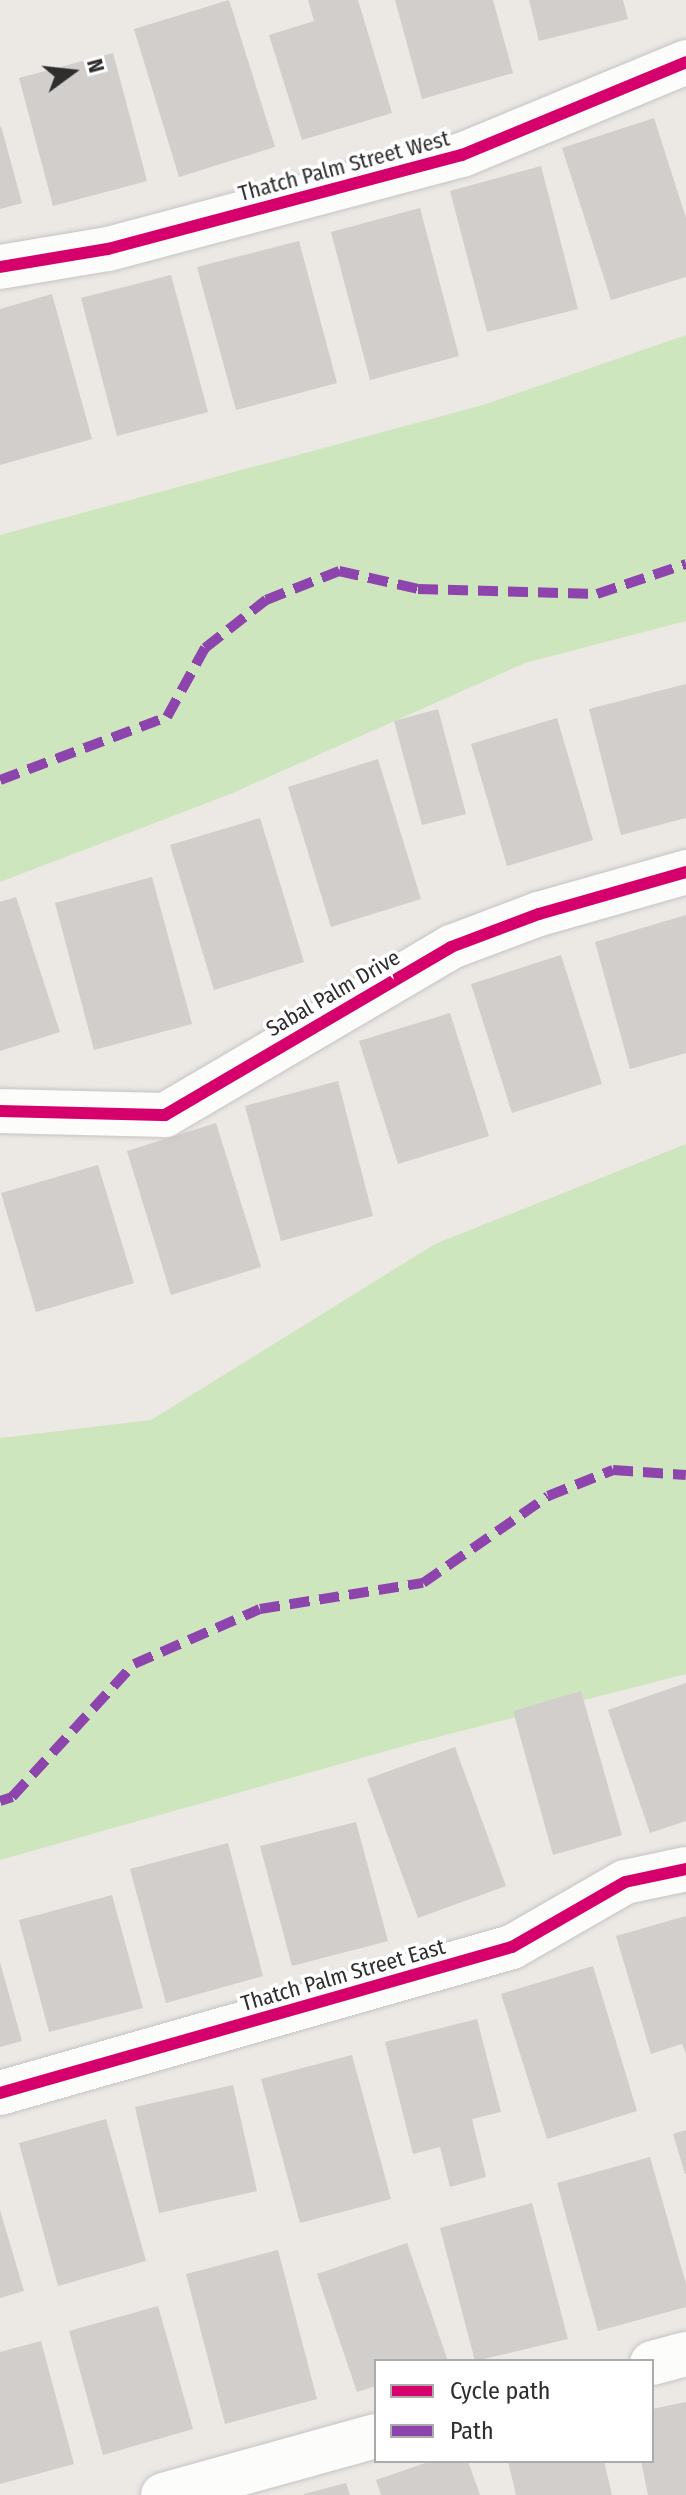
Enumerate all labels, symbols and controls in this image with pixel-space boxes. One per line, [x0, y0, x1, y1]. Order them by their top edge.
north arrow [32, 32, 112, 112]
text: N [81, 56, 110, 76]
street label: Thatch Palm Street West [236, 125, 452, 207]
street label: Sabal Palm Drive [261, 944, 405, 1042]
street label: Thatch Palm Street East [238, 1933, 448, 2017]
legend [374, 2359, 654, 2463]
text: Cycle path [450, 2377, 550, 2405]
text: Path [450, 2417, 494, 2445]

